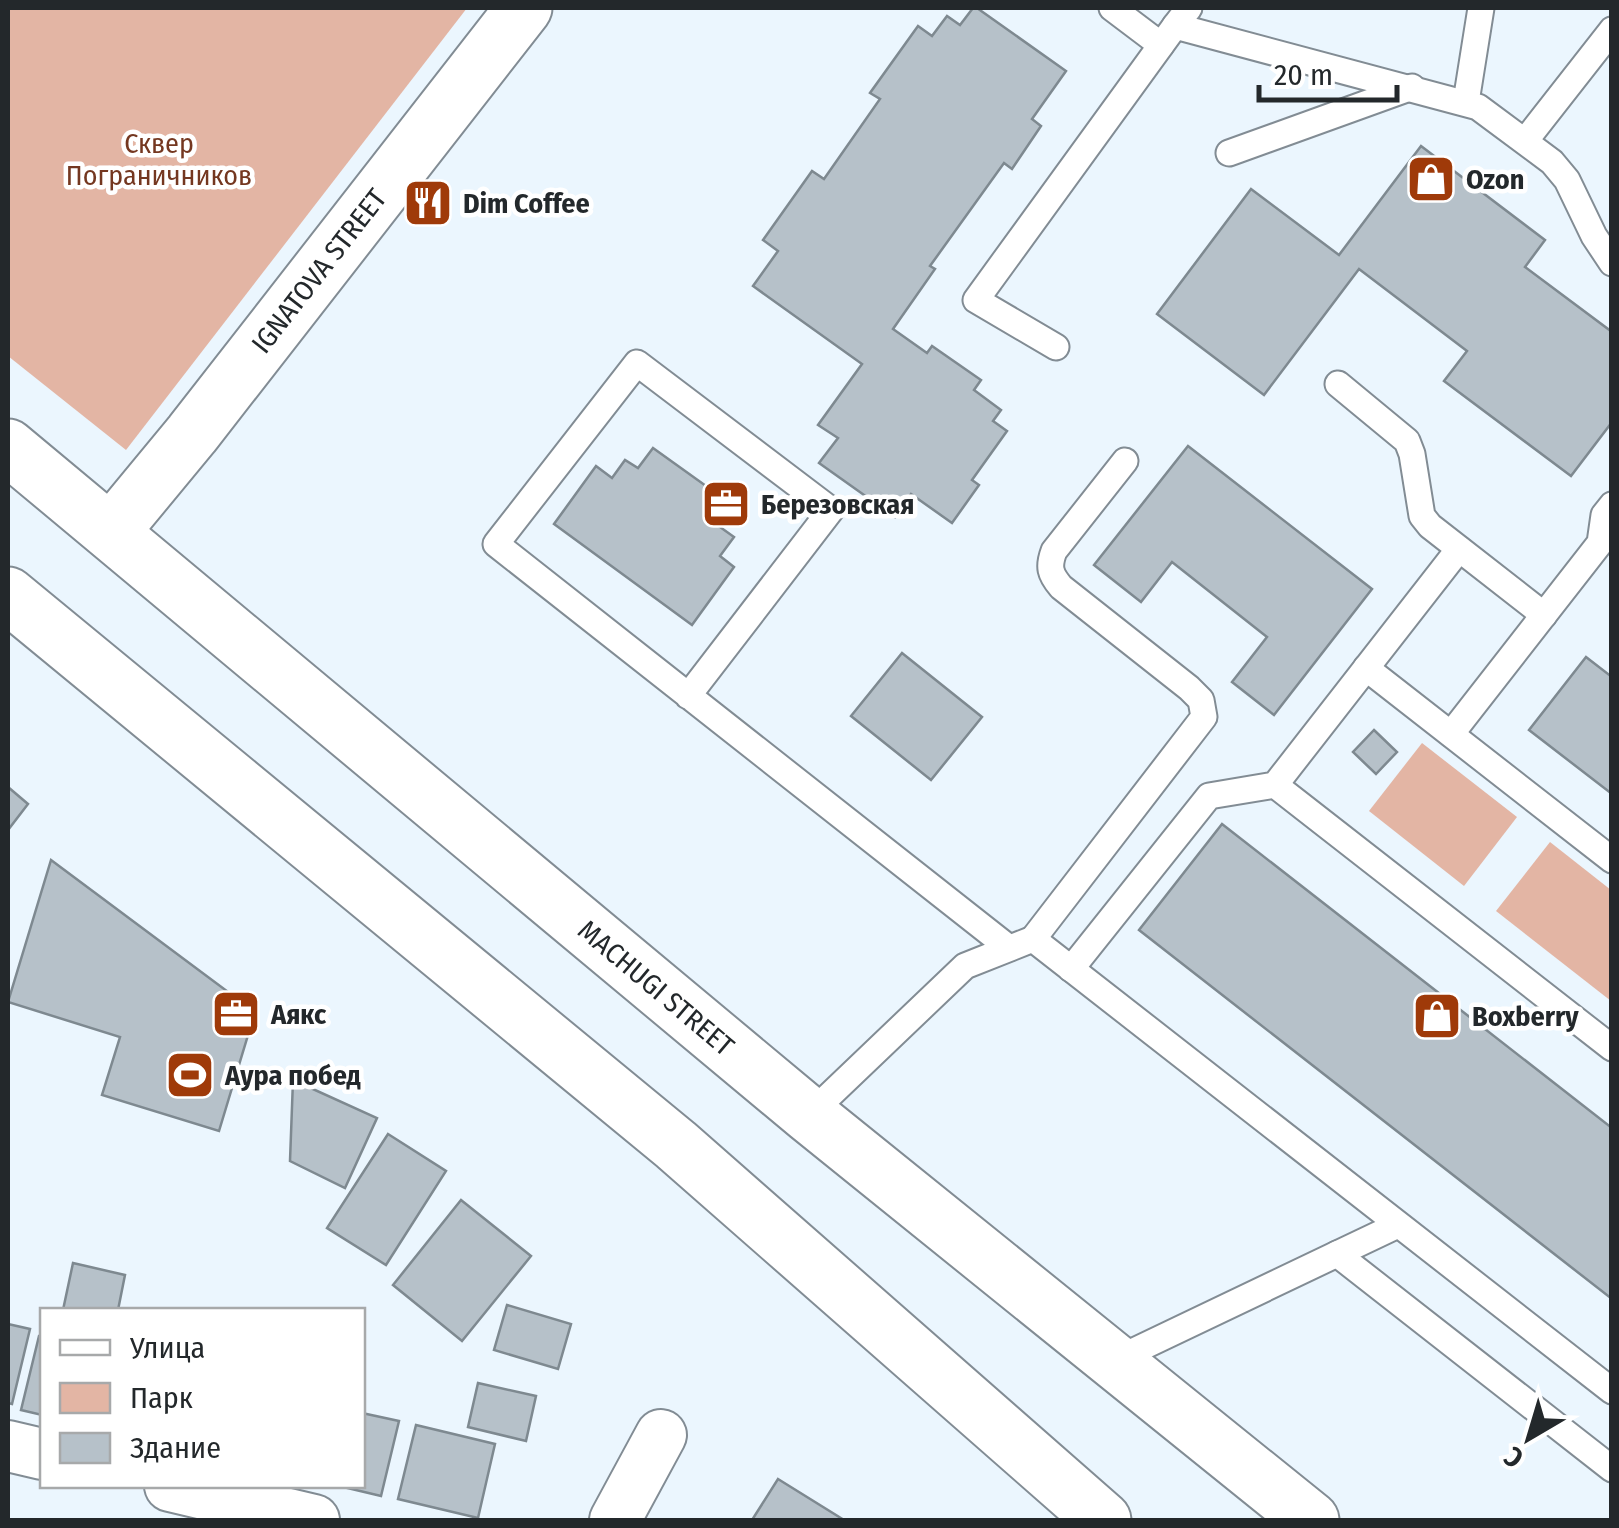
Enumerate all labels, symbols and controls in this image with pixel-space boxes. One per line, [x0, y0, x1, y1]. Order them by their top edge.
scale bar [1259, 40, 1396, 102]
text: 20 m [1274, 57, 1333, 93]
park label: Сквер Пограничников [66, 127, 252, 192]
shop icon: Ozon [1405, 153, 1457, 205]
place label: Ozon [1466, 163, 1524, 196]
restaurant icon: Dim Coffee [402, 177, 454, 229]
street label: IGNATOVA STREET [245, 182, 393, 360]
place label: Dim Coffee [463, 187, 590, 220]
office icon: Березовская [700, 478, 752, 530]
place label: Березовская [761, 488, 914, 521]
street label: MACHUGI STREET [572, 913, 740, 1063]
office icon: Аякс [210, 988, 262, 1040]
shop icon: Boxberry [1411, 990, 1463, 1042]
place label: Аякс [270, 998, 327, 1031]
place label: Boxberry [1472, 1000, 1579, 1033]
sports icon: Аура побед [164, 1049, 216, 1101]
place label: Аура побед [224, 1059, 361, 1092]
legend [40, 1308, 365, 1488]
text: Улица [129, 1330, 205, 1366]
text: Парк [130, 1380, 193, 1416]
north arrow [1479, 1388, 1579, 1488]
text: Здание [130, 1430, 221, 1466]
text: С [1498, 1440, 1530, 1475]

